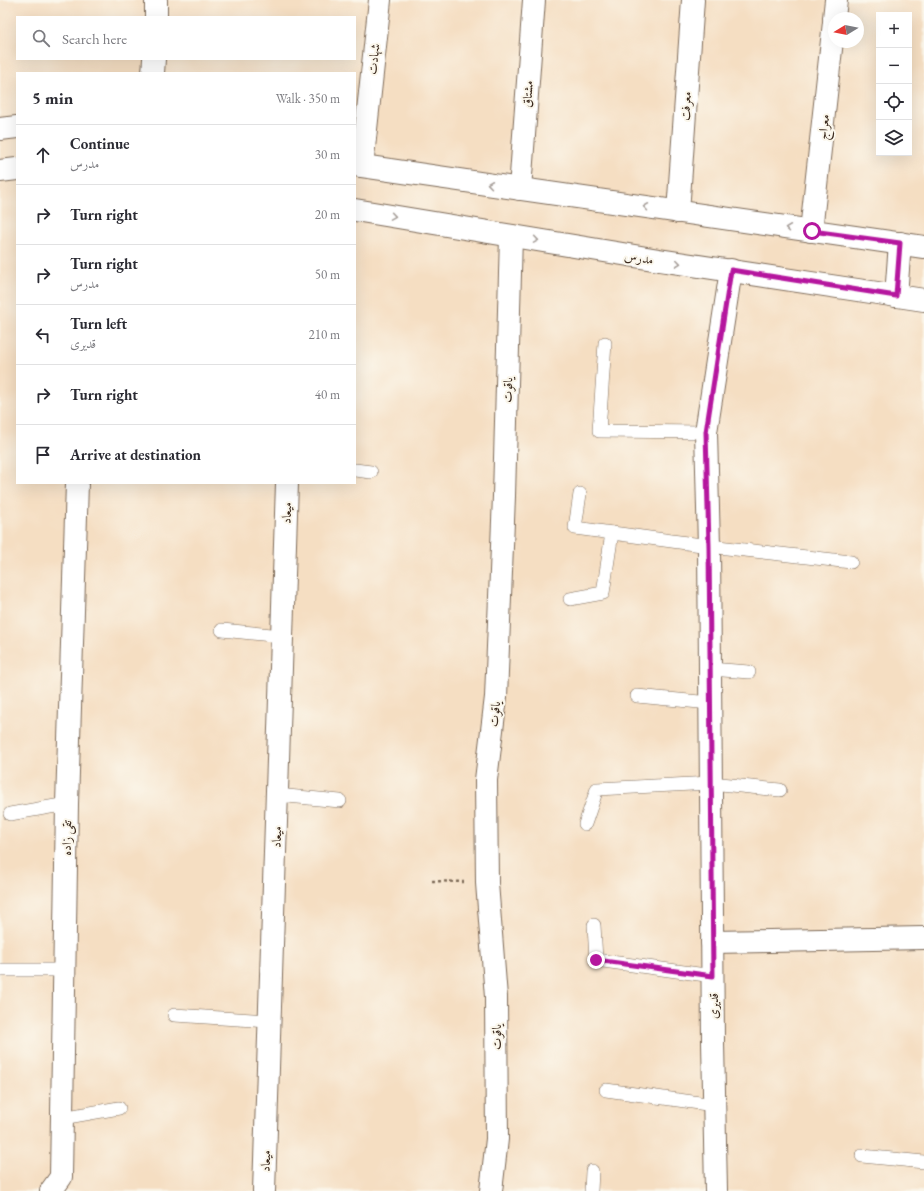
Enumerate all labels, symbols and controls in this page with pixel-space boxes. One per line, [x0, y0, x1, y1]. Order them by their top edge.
north arrow [828, 12, 864, 48]
map controls [876, 12, 912, 156]
button: + [876, 12, 912, 48]
search box [16, 16, 356, 60]
icon: search [30, 27, 52, 49]
text: Search here [62, 29, 127, 48]
street label: شهادت [363, 43, 384, 76]
button: − [876, 48, 912, 84]
street label: مشتاق [518, 80, 537, 108]
button: locate [876, 84, 912, 120]
text: 5 min [32, 87, 73, 109]
text: Walk · 350 m [276, 90, 340, 107]
street label: معرفت [676, 91, 695, 121]
street label: معراج [814, 113, 836, 141]
button: layers [876, 120, 912, 156]
text: Continue [70, 134, 130, 153]
icon: ahead [32, 144, 54, 166]
text: 30 m [315, 146, 340, 163]
text: مدرس [70, 155, 99, 172]
one-way arrow [486, 180, 493, 189]
one-way arrow [643, 203, 649, 212]
icon: right [32, 204, 54, 226]
text: Turn right [70, 205, 138, 224]
text: 20 m [315, 206, 340, 223]
one-way arrow [390, 212, 397, 220]
route start [803, 222, 821, 240]
one-way arrow [785, 224, 791, 233]
one-way arrow [533, 235, 539, 244]
street label: مدرس [623, 247, 655, 268]
text: Turn right [70, 254, 138, 273]
one-way arrow [675, 258, 681, 267]
icon: right [32, 264, 54, 286]
text: 50 m [315, 266, 340, 283]
text: مدرس [70, 275, 99, 292]
text: Turn left [70, 314, 127, 333]
icon: left [32, 324, 54, 346]
text: 210 m [309, 326, 340, 343]
text: قدیری [70, 335, 96, 352]
street label: یاقوت [499, 375, 516, 403]
icon: right [32, 384, 54, 406]
text: Turn right [70, 385, 138, 404]
text: 40 m [315, 386, 340, 403]
icon: arrive [32, 444, 54, 466]
text: Arrive at destination [70, 445, 201, 464]
street label: میعاد [278, 502, 295, 524]
street label: یاقوت [485, 699, 504, 728]
street label: تقی زاده [58, 820, 77, 856]
street label: میعاد [268, 826, 285, 848]
route end [587, 951, 605, 969]
street label: قدیری [705, 993, 722, 1019]
street label: یاقوت [488, 1023, 505, 1050]
street label: میعاد [257, 1150, 274, 1172]

